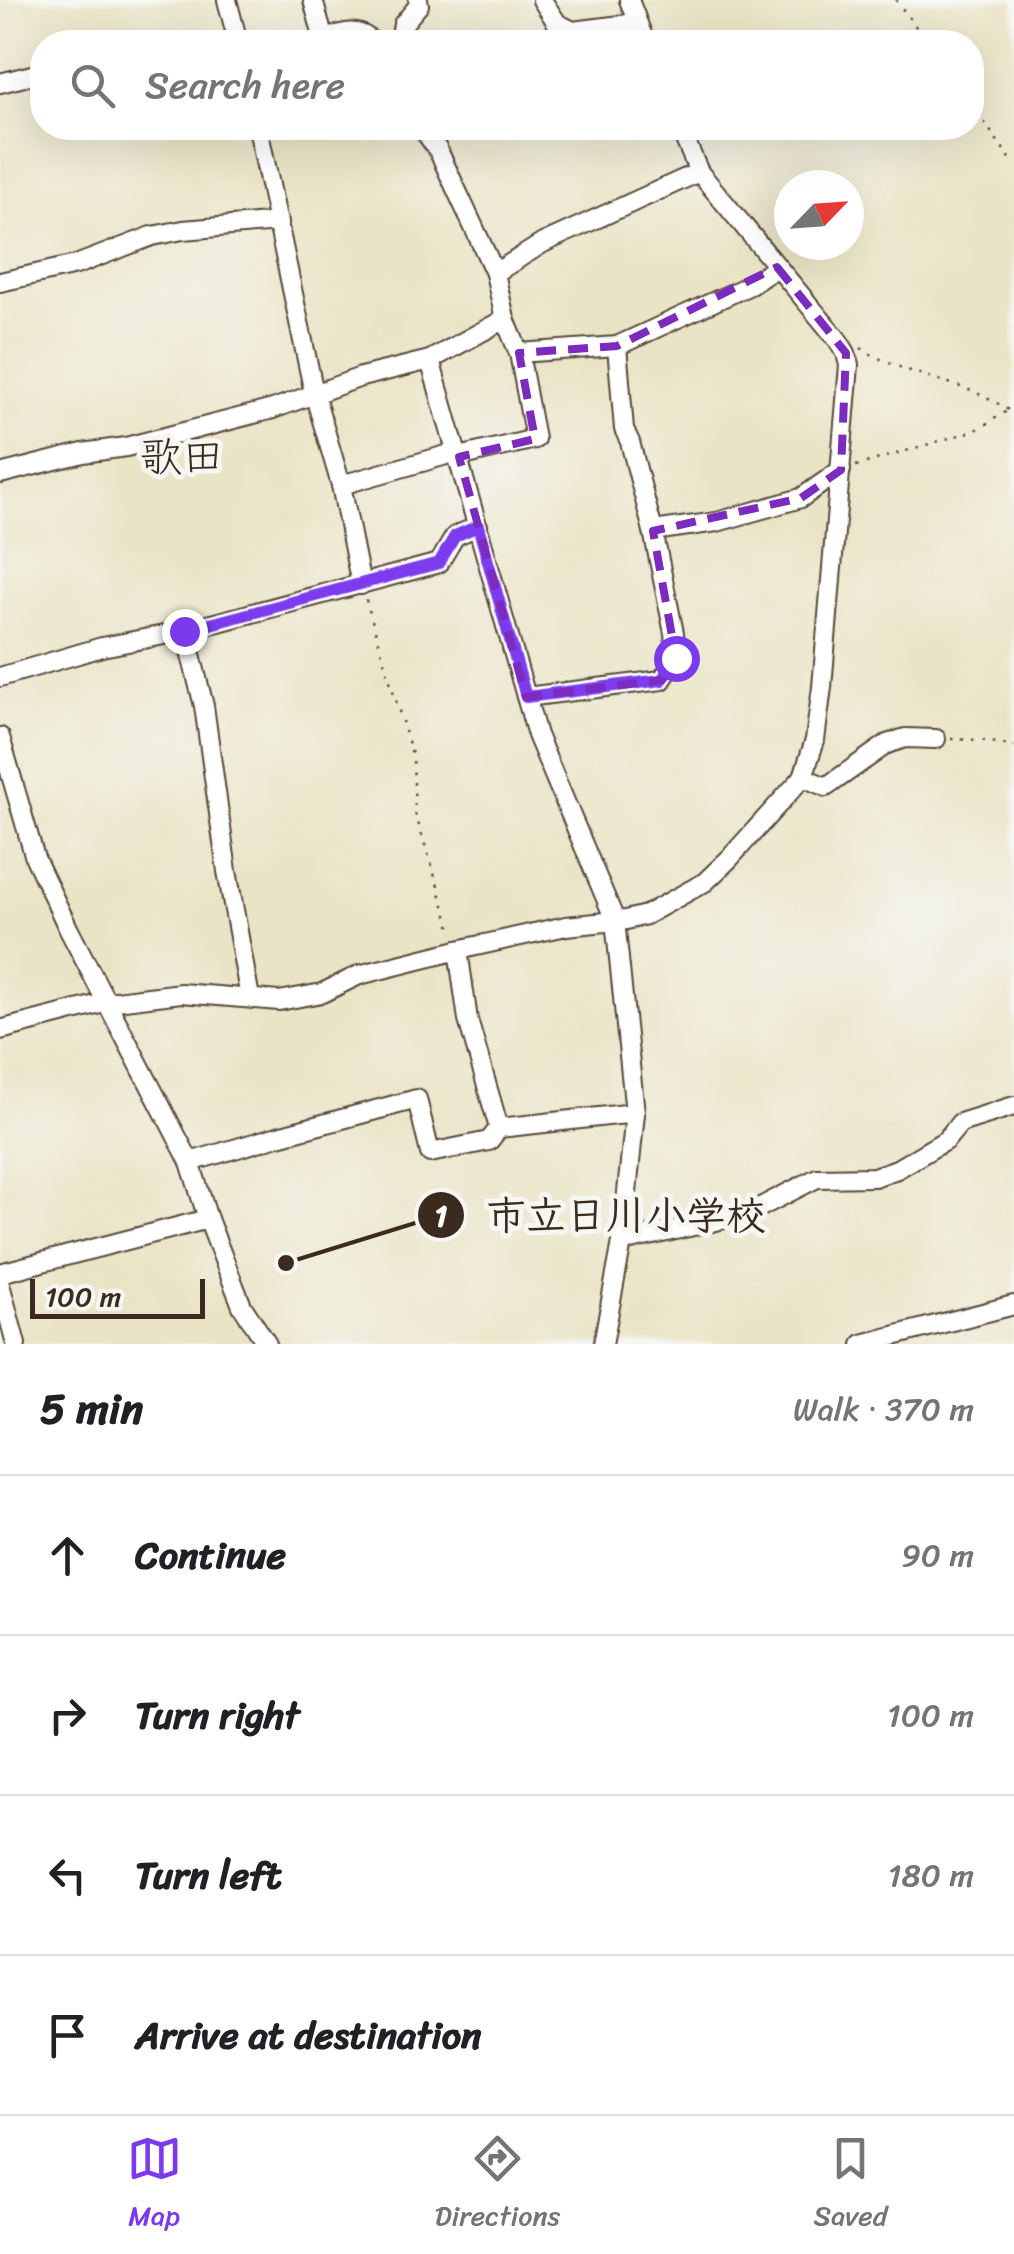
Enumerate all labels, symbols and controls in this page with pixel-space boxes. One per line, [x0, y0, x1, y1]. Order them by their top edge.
search box [30, 30, 984, 140]
text: Search here [145, 52, 345, 119]
icon: search [65, 58, 120, 113]
north arrow [774, 170, 864, 260]
district label: 歌田 [140, 420, 224, 494]
route end [162, 609, 208, 655]
route start [654, 636, 700, 682]
callout: 市立日川小学校 [416, 1180, 786, 1250]
text: 市立日川小学校 [486, 1180, 766, 1251]
text: 1 [435, 1189, 448, 1243]
text: 100 m [45, 1272, 121, 1321]
scale bar [30, 1274, 205, 1318]
text: 5 min [40, 1372, 143, 1446]
text: Walk · 370 m [793, 1381, 974, 1438]
text: Continue [135, 1522, 286, 1589]
text: 90 m [901, 1527, 974, 1584]
icon: ahead [40, 1528, 95, 1583]
text: Turn right [135, 1682, 300, 1749]
text: 100 m [887, 1687, 974, 1744]
icon: right [40, 1688, 95, 1743]
text: Turn left [135, 1842, 281, 1909]
text: 180 m [888, 1847, 974, 1904]
icon: left [40, 1848, 95, 1903]
text: Arrive at destination [135, 2002, 482, 2069]
icon: arrive [40, 2008, 95, 2063]
tab: Map [127, 2131, 182, 2240]
tab: Directions [435, 2131, 560, 2240]
tab: Saved [814, 2131, 887, 2240]

